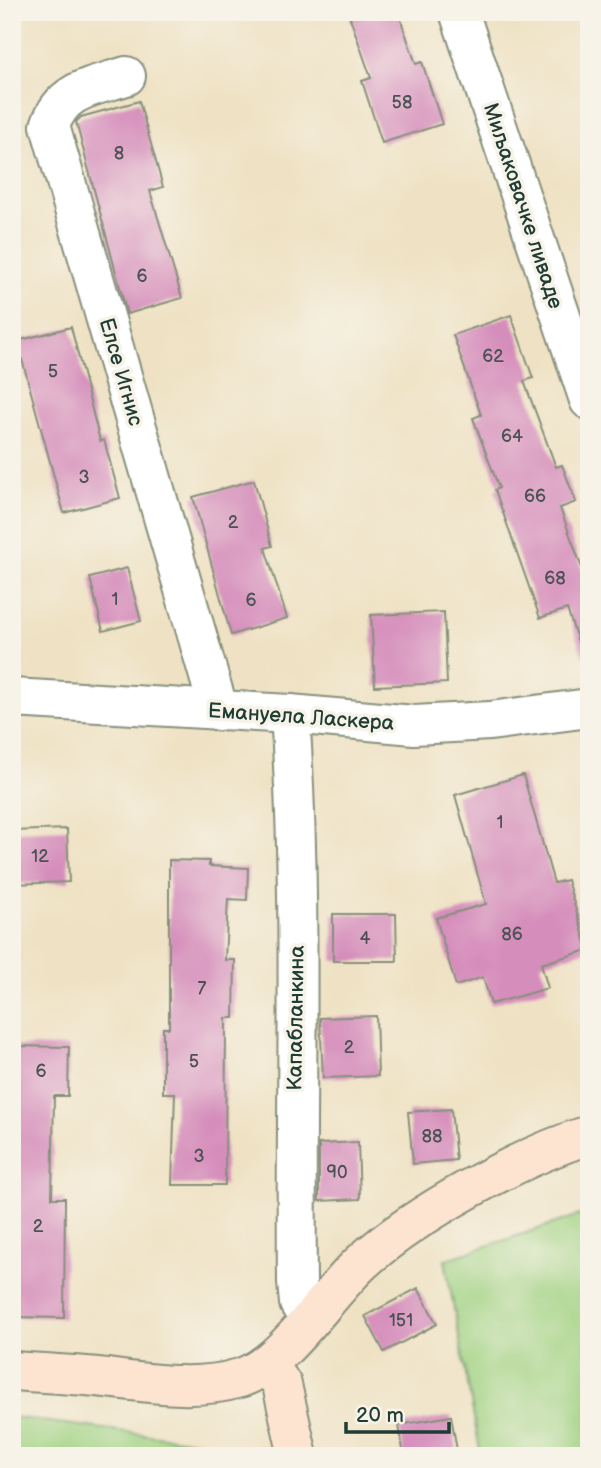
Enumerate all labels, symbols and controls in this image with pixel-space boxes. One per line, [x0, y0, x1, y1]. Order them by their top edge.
house number: 58 [392, 92, 412, 113]
street label: Миљаковачке ливаде [478, 100, 568, 312]
house number: 8 [114, 143, 124, 164]
house number: 6 [137, 266, 148, 287]
street label: Елсе Игнис [94, 315, 148, 429]
house number: 62 [482, 346, 504, 367]
house number: 5 [48, 361, 58, 382]
house number: 64 [501, 426, 523, 447]
house number: 3 [78, 467, 90, 488]
house number: 66 [524, 486, 546, 507]
house number: 2 [228, 512, 239, 533]
house number: 68 [544, 568, 566, 589]
house number: 1 [112, 589, 118, 610]
house number: 6 [246, 590, 257, 611]
street label: Емануела Ласкера [207, 698, 395, 736]
house number: 1 [497, 812, 503, 833]
house number: 12 [31, 846, 49, 867]
house number: 86 [501, 924, 523, 945]
house number: 4 [360, 928, 371, 949]
street label: Капабланкина [282, 944, 310, 1091]
house number: 7 [198, 978, 207, 999]
house number: 2 [344, 1037, 355, 1058]
house number: 5 [189, 1051, 199, 1072]
house number: 6 [36, 1061, 47, 1082]
house number: 88 [422, 1126, 443, 1147]
house number: 3 [193, 1146, 205, 1167]
house number: 90 [327, 1162, 348, 1183]
house number: 2 [33, 1216, 44, 1237]
house number: 151 [389, 1310, 413, 1331]
scale bar [346, 1391, 449, 1435]
text: 20 m [356, 1403, 404, 1428]

